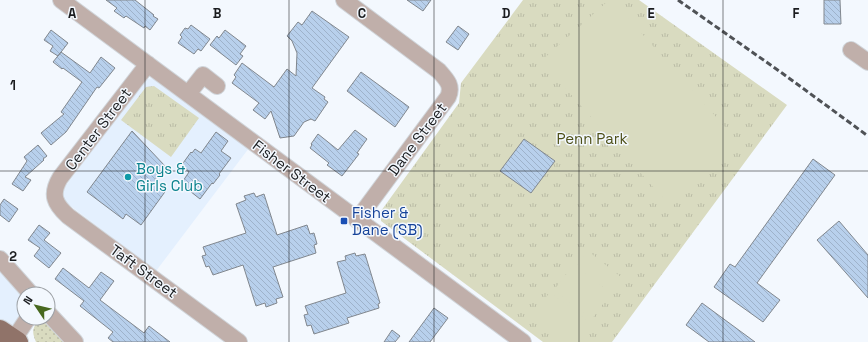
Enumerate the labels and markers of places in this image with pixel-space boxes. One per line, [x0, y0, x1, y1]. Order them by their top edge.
place label: Boys & Girls Club [136, 159, 203, 195]
marker: Boys & Girls Club [123, 172, 133, 182]
place label: Fisher & Dane (SB) [352, 203, 423, 240]
marker: Fisher & Dane (SB) [339, 216, 349, 226]

